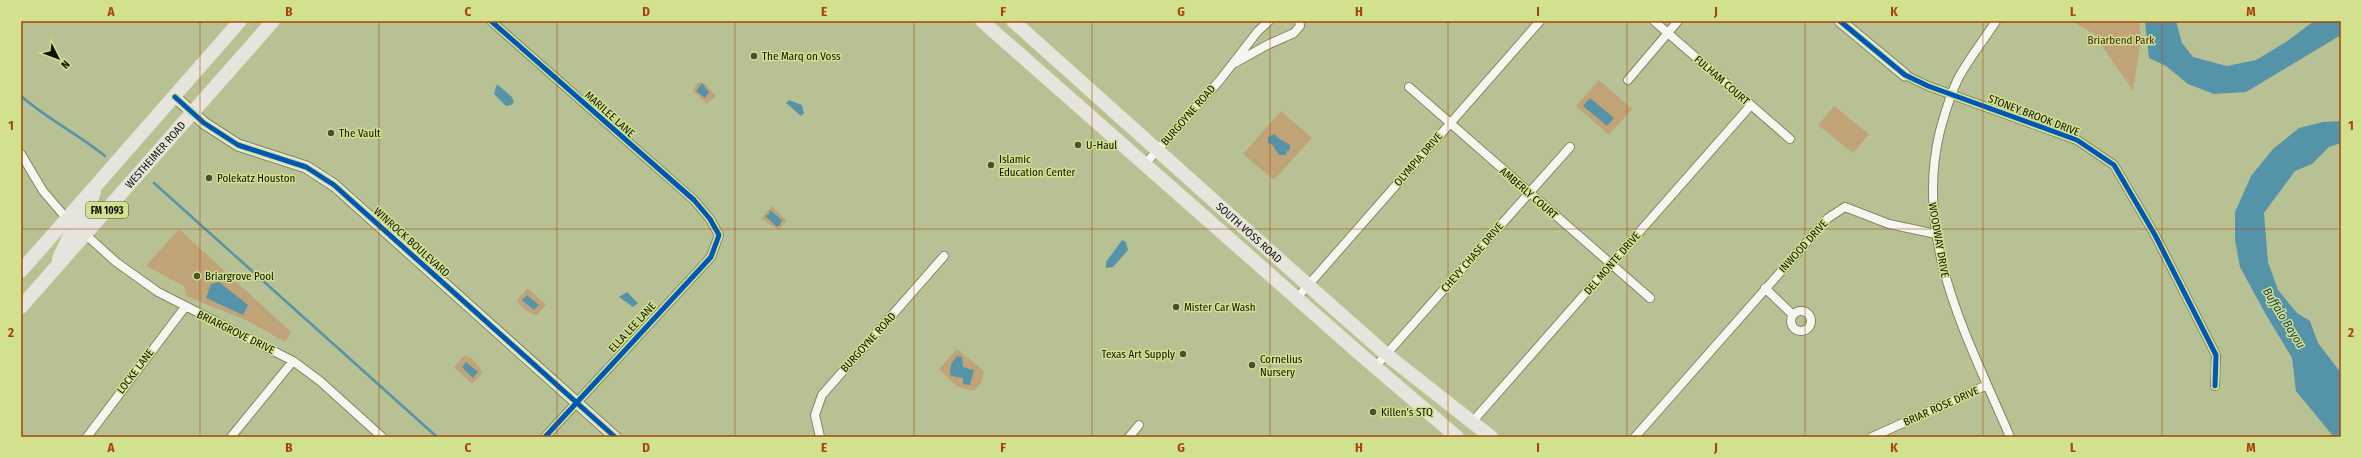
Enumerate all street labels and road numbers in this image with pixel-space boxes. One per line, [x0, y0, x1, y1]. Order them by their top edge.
street label: FULHAM COURT [1692, 53, 1753, 108]
street label: BURGOYNE ROAD [1159, 82, 1218, 148]
street label: MARILEE LANE [582, 89, 637, 140]
street label: STONEY BROOK DRIVE [1986, 92, 2081, 139]
street label: WESTHEIMER ROAD [123, 119, 189, 191]
street label: OLYMPIA DRIVE [1392, 130, 1445, 189]
street label: AMBERLY COURT [1497, 165, 1561, 223]
street label: SOUTH VOSS ROAD [1213, 200, 1284, 266]
road number: FM 1093 [86, 202, 128, 218]
street label: WOODWAY DRIVE [1926, 202, 1952, 279]
street label: WINROCK BOULEVARD [371, 205, 452, 280]
street label: INWOOD DRIVE [1776, 217, 1830, 275]
street label: CHEVY CHASE DRIVE [1438, 220, 1506, 295]
street label: DEL MONTE DRIVE [1582, 229, 1643, 297]
street label: ELLA LEE LANE [606, 300, 659, 355]
street label: BRIARGROVE DRIVE [195, 308, 277, 357]
street label: BURGOYNE ROAD [838, 310, 899, 375]
street label: LOCKE LANE [114, 346, 157, 396]
street label: BRIAR ROSE DRIVE [1901, 384, 1981, 429]

